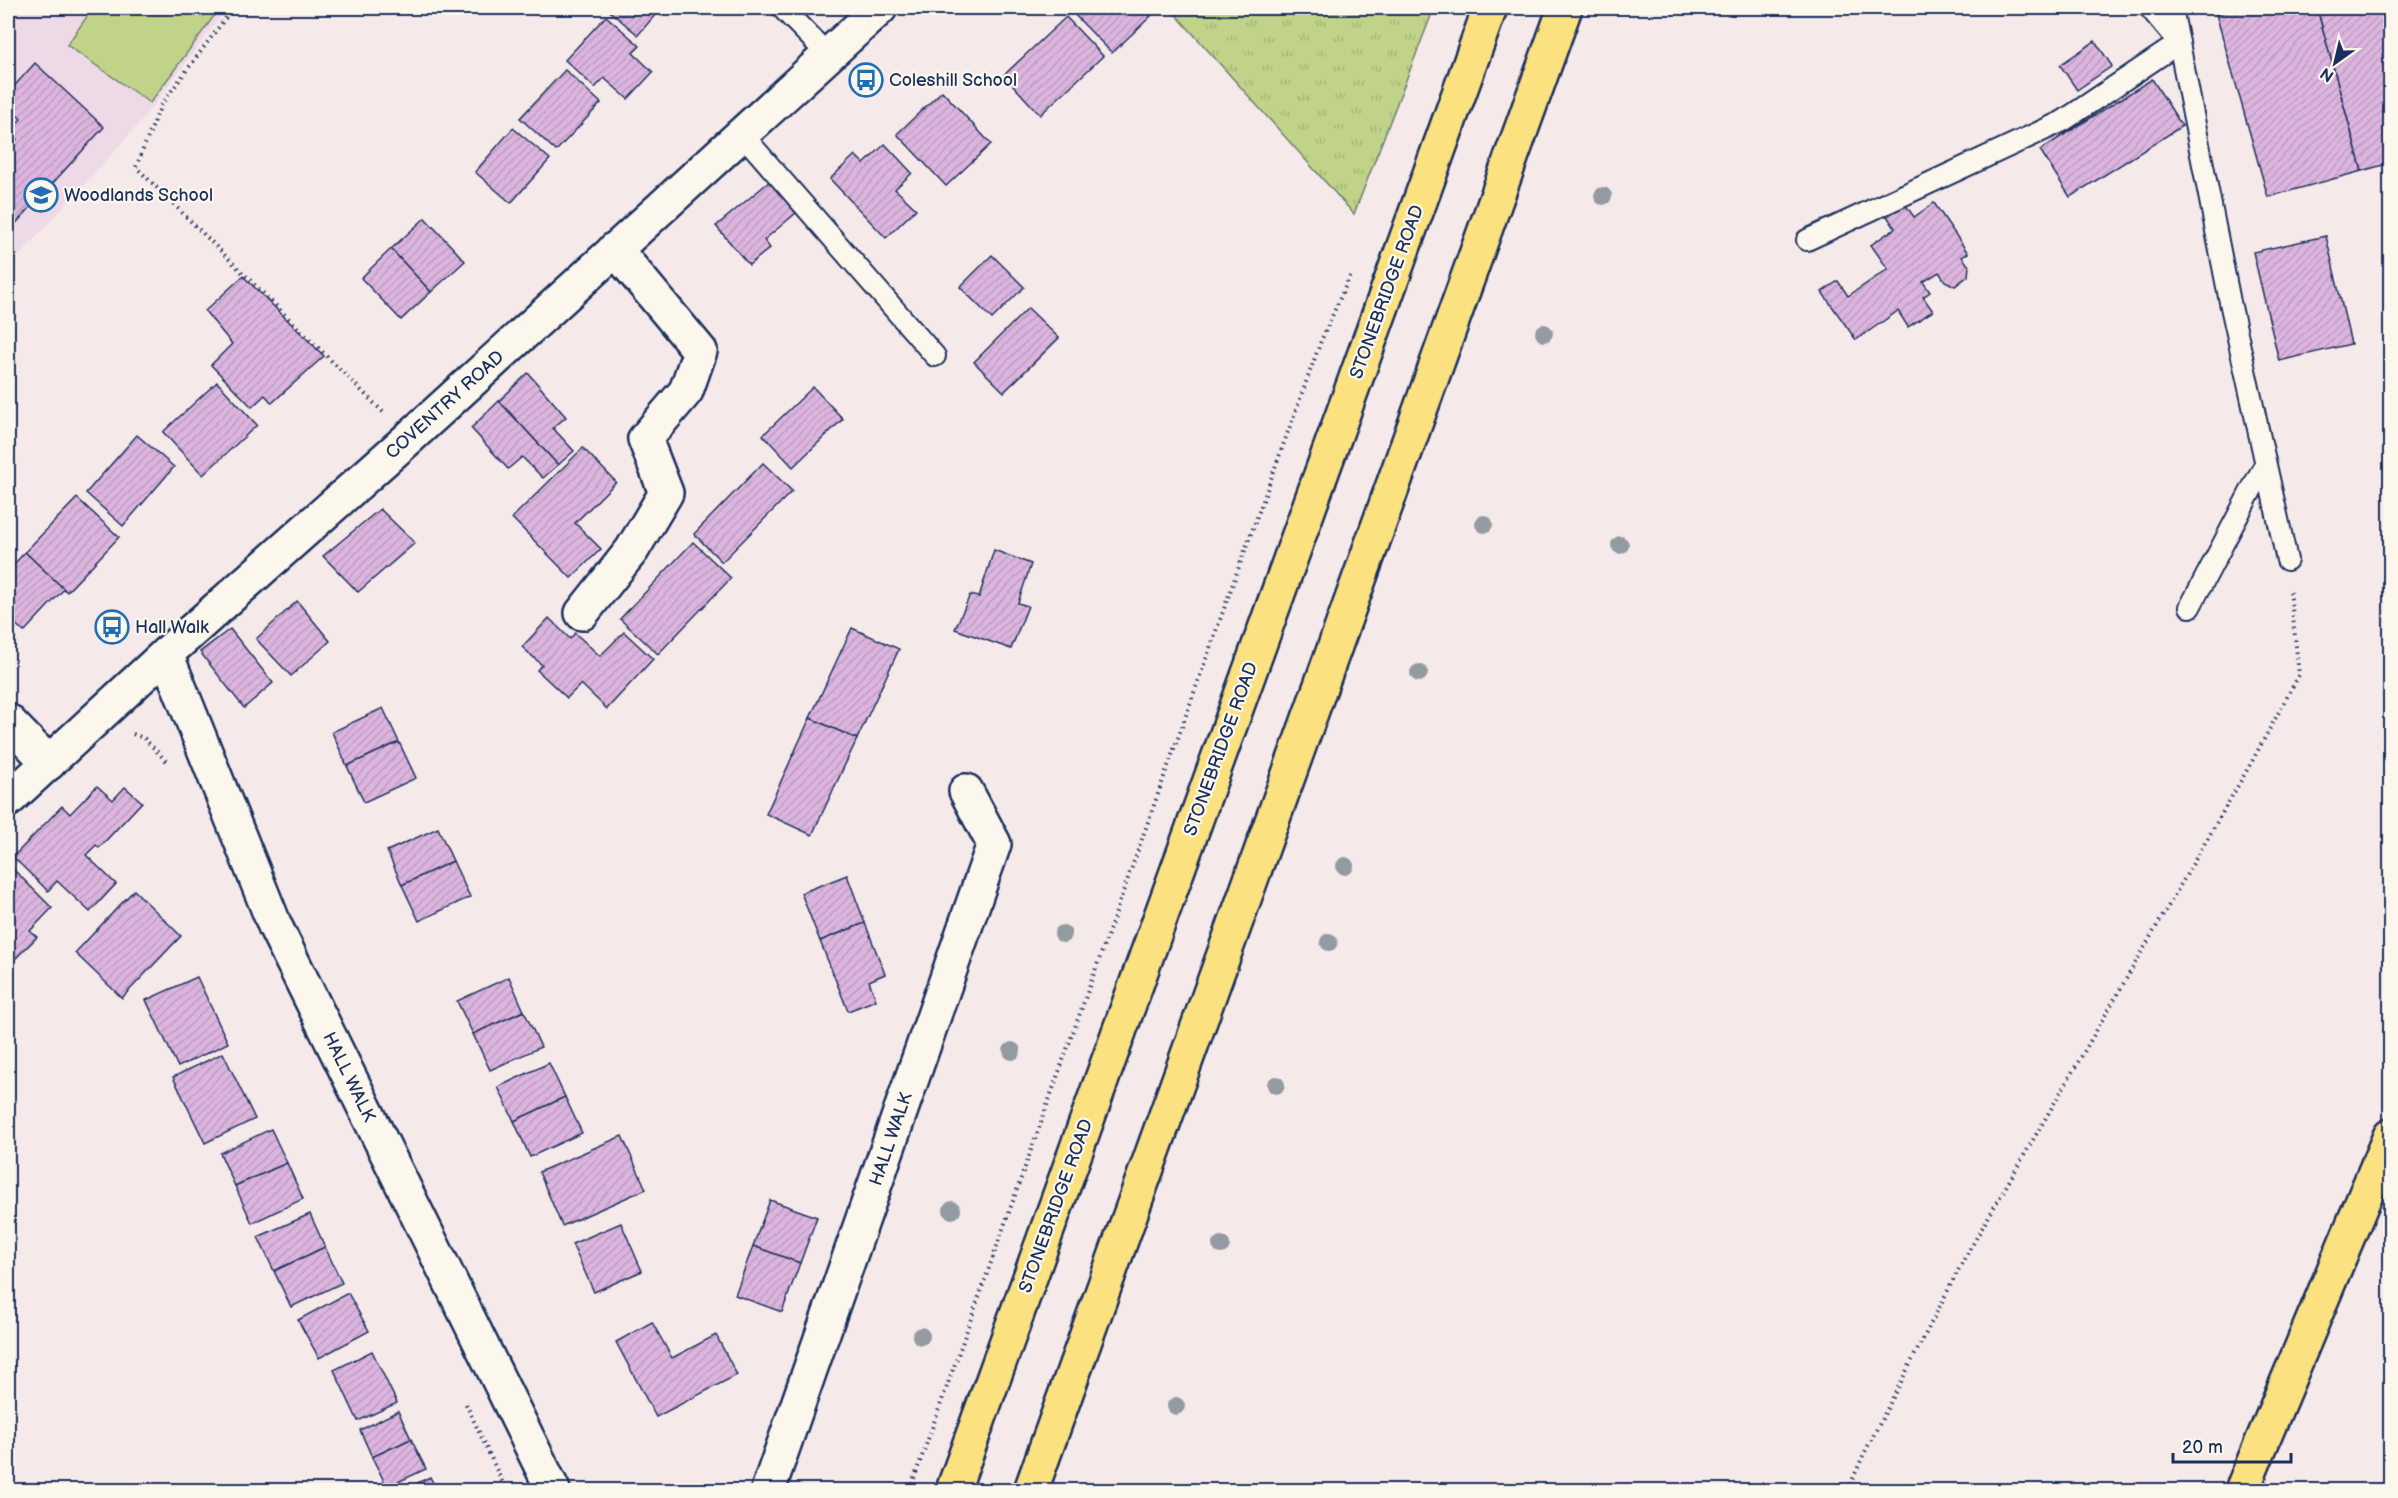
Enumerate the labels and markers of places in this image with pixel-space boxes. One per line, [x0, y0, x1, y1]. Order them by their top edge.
bus stop icon: Coleshill School [848, 62, 884, 98]
place label: Coleshill School [889, 70, 1017, 91]
school or university icon: Woodlands School [23, 177, 59, 213]
place label: Woodlands School [64, 185, 213, 206]
bus stop icon: Hall Walk [94, 609, 130, 645]
place label: Hall Walk [135, 617, 209, 638]

